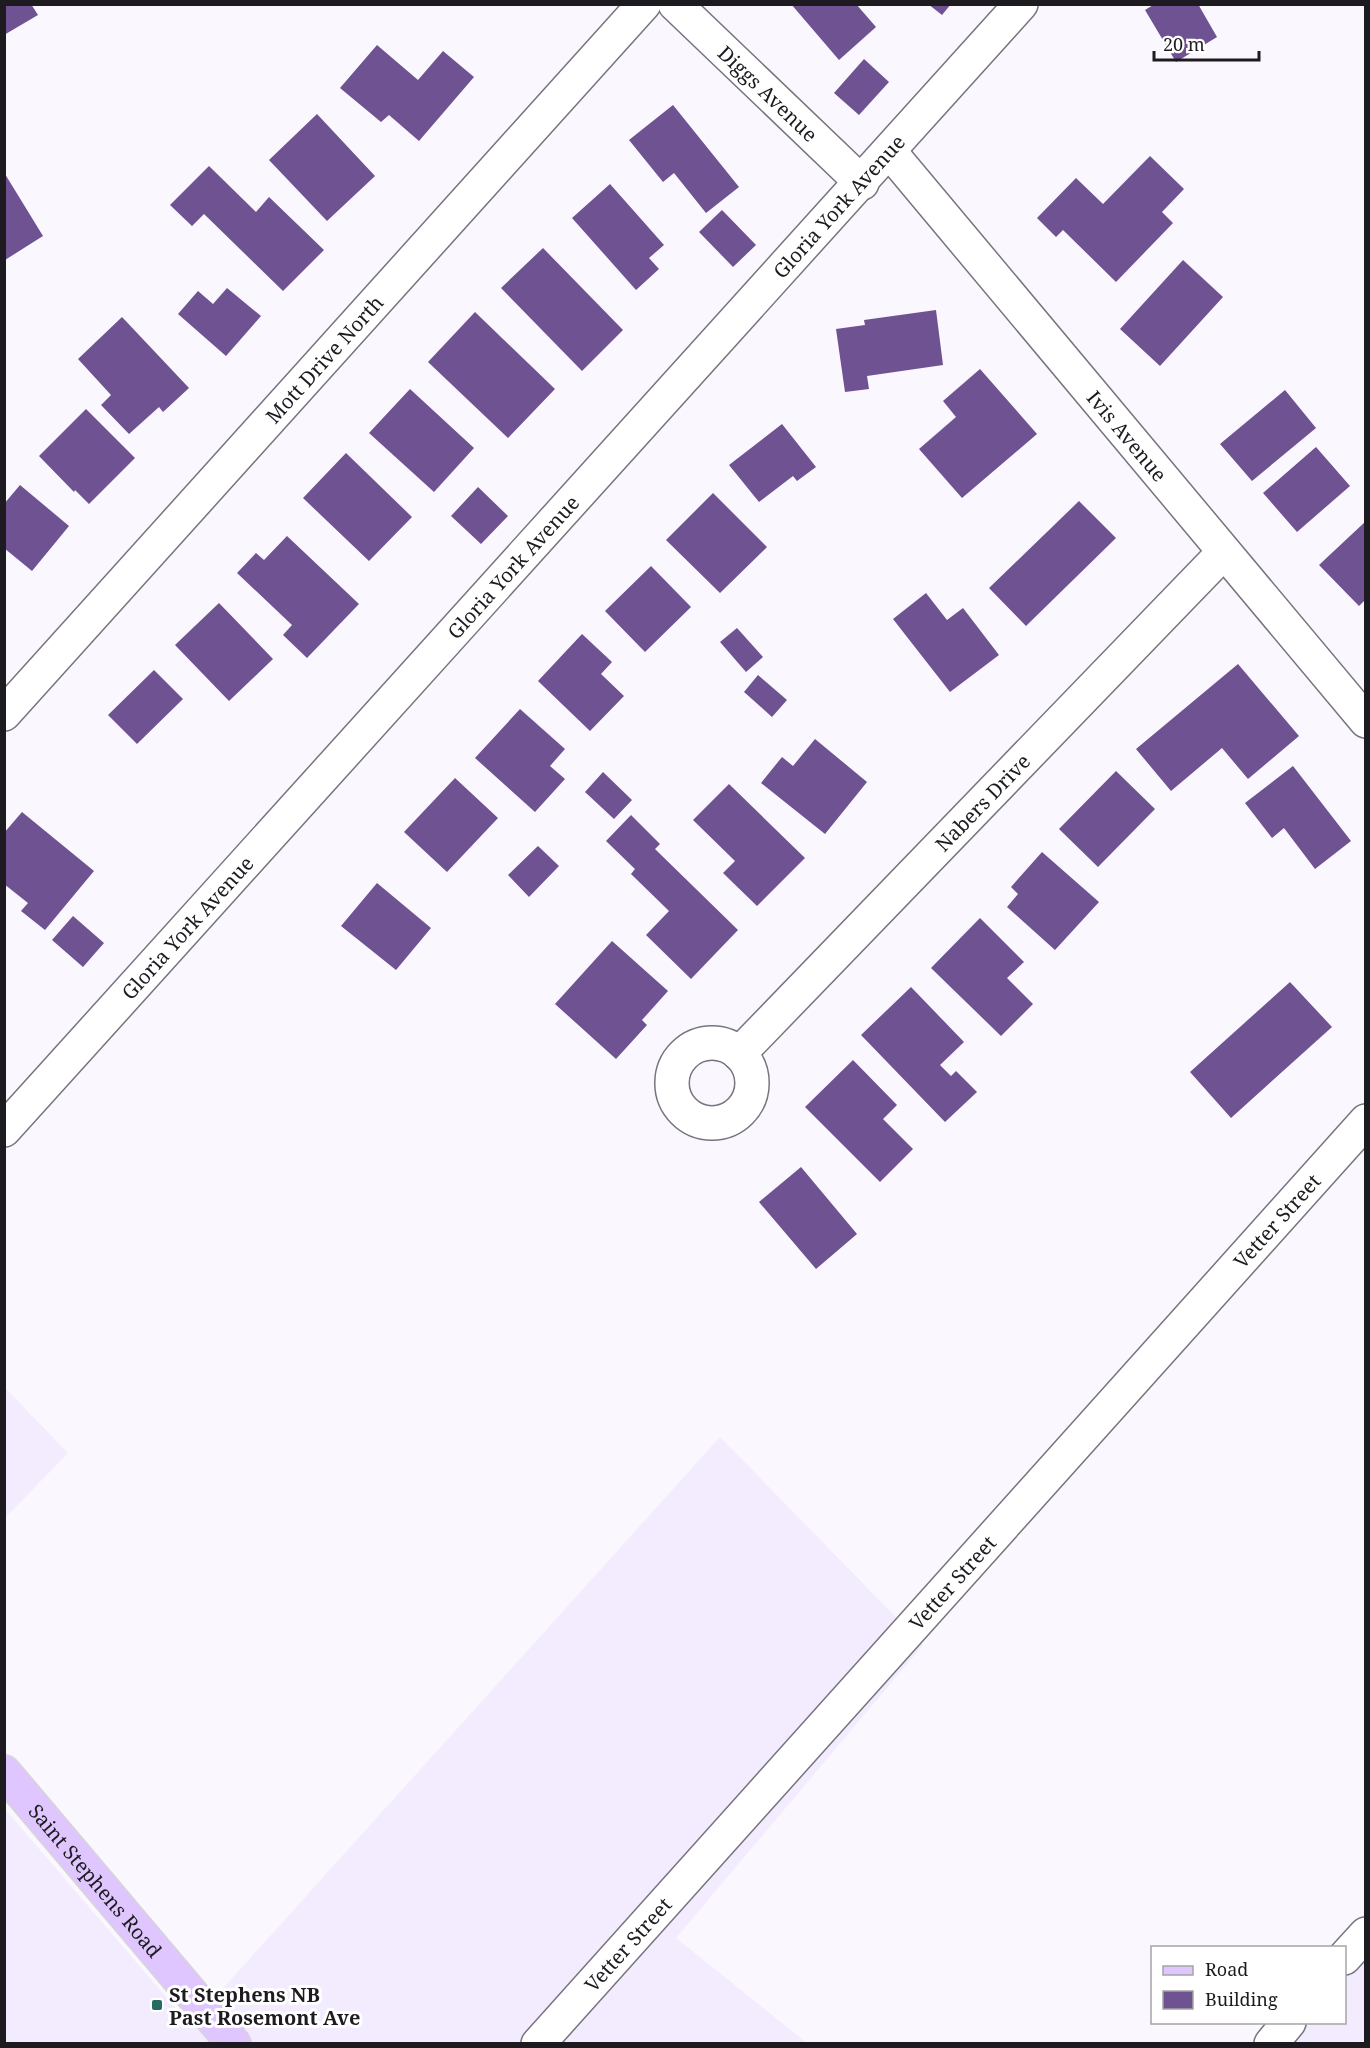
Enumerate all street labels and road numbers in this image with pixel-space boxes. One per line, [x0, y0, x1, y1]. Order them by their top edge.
street label: Diggs Avenue [713, 39, 824, 147]
street label: Gloria York Avenue [767, 128, 910, 284]
street label: Mott Drive North [259, 289, 389, 429]
street label: Ivis Avenue [1081, 385, 1173, 487]
street label: Gloria York Avenue [441, 489, 585, 644]
street label: Nabers Drive [929, 748, 1036, 857]
street label: Gloria York Avenue [115, 850, 259, 1005]
street label: Vetter Street [1227, 1168, 1326, 1274]
street label: Vetter Street [902, 1529, 1002, 1636]
street label: Saint Stephens Road [23, 1798, 168, 1963]
street label: Vetter Street [578, 1891, 677, 1997]

